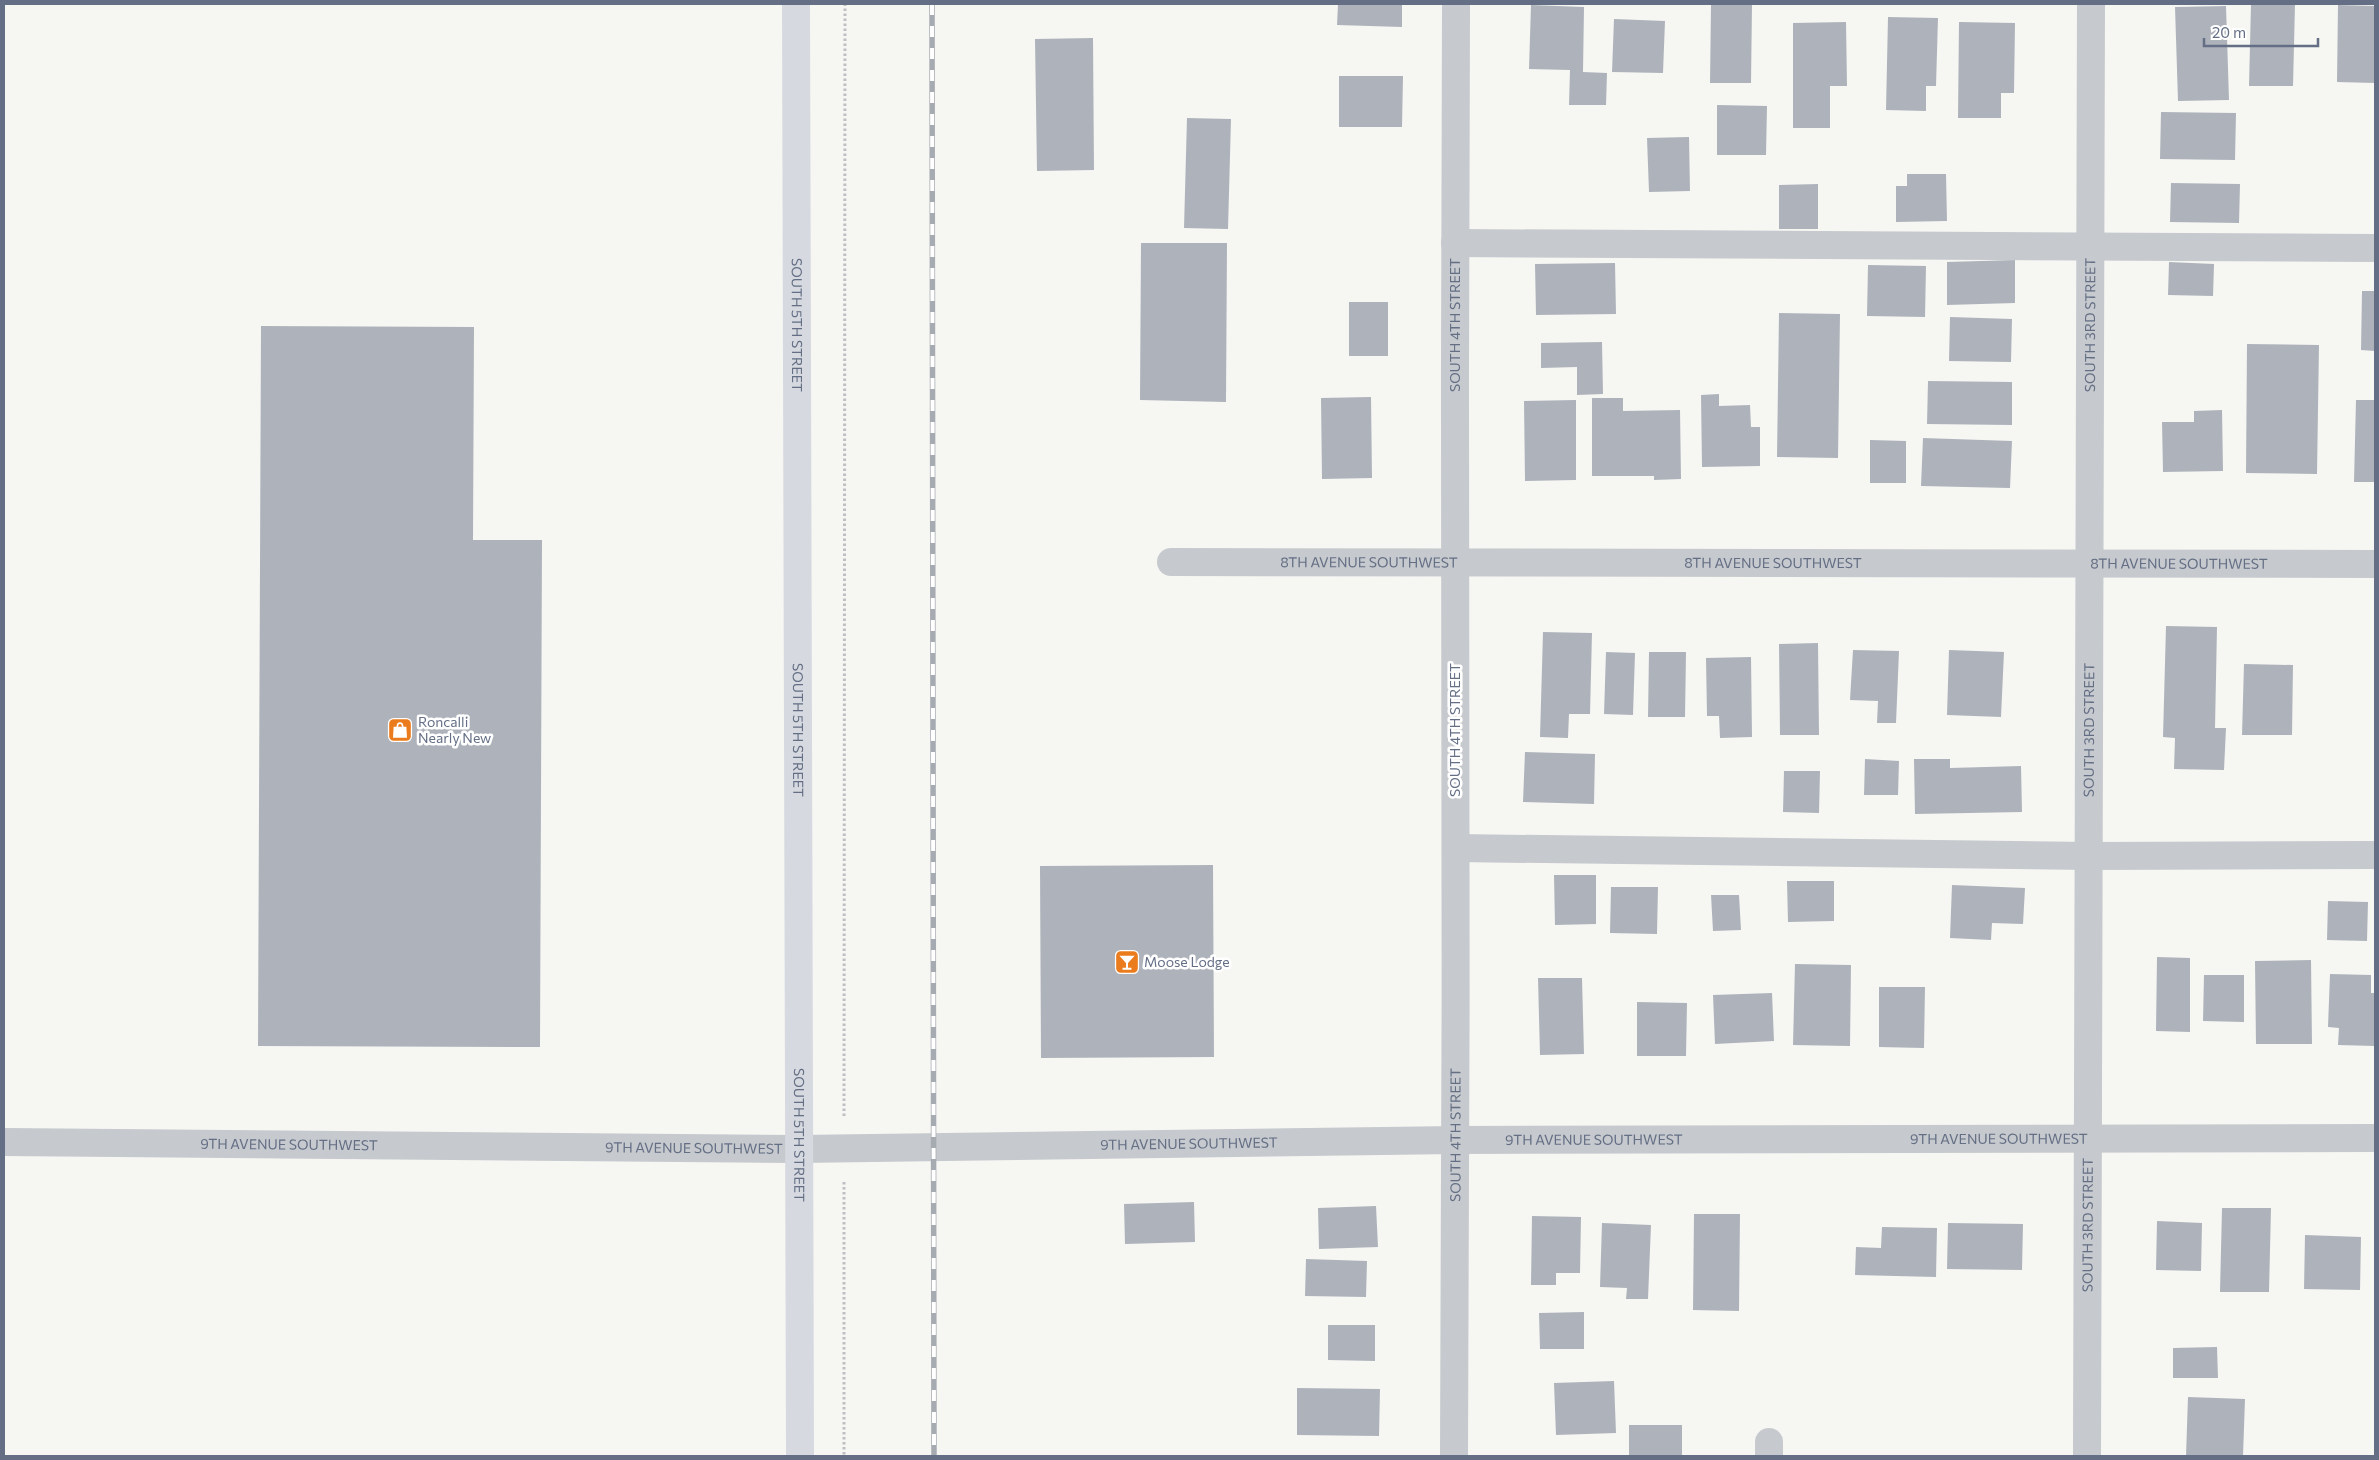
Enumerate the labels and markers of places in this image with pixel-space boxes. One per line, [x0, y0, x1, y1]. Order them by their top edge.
place label: Roncalli Nearly New [418, 713, 491, 746]
shop icon: Roncalli Nearly New [387, 717, 413, 743]
bar icon: Moose Lodge [1114, 949, 1140, 975]
place label: Moose Lodge [1144, 953, 1230, 970]

